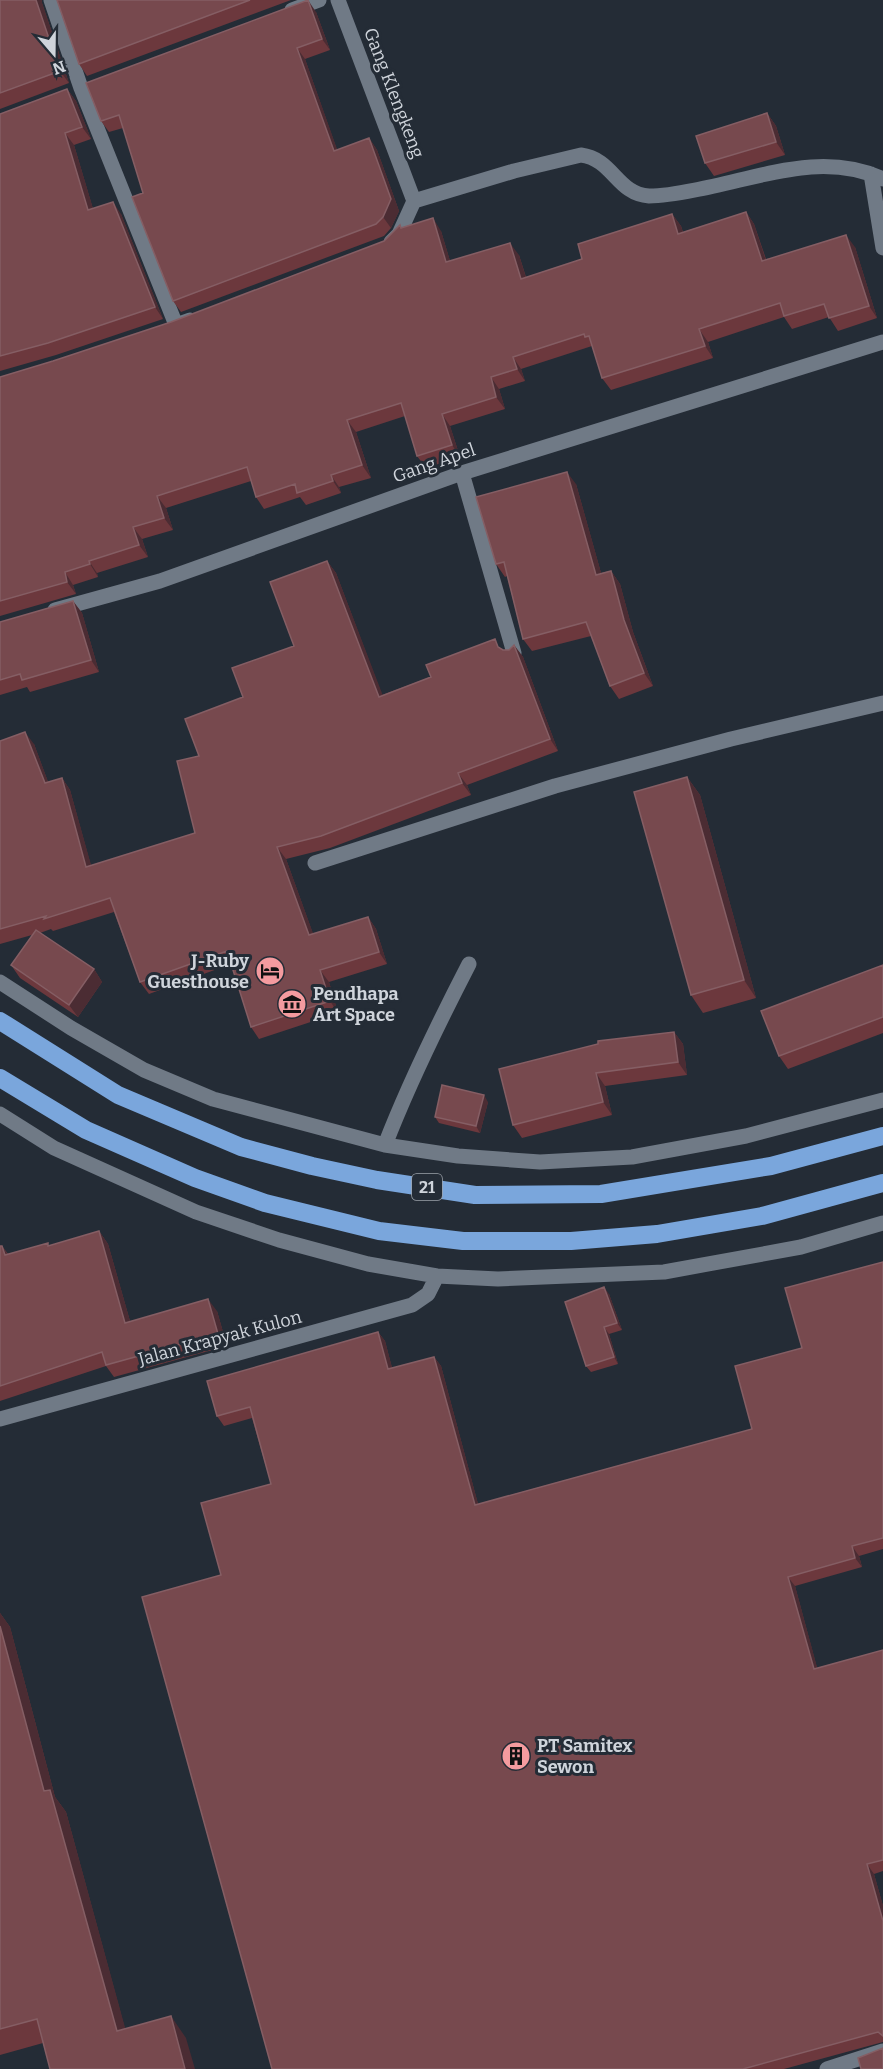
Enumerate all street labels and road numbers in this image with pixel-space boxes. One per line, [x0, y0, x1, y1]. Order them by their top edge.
street label: Gang Klengkeng [359, 25, 429, 161]
street label: Gang Apel [390, 439, 478, 487]
road number: 21 [412, 1174, 442, 1200]
street label: Jalan Krapyak Kulon [135, 1305, 305, 1371]

